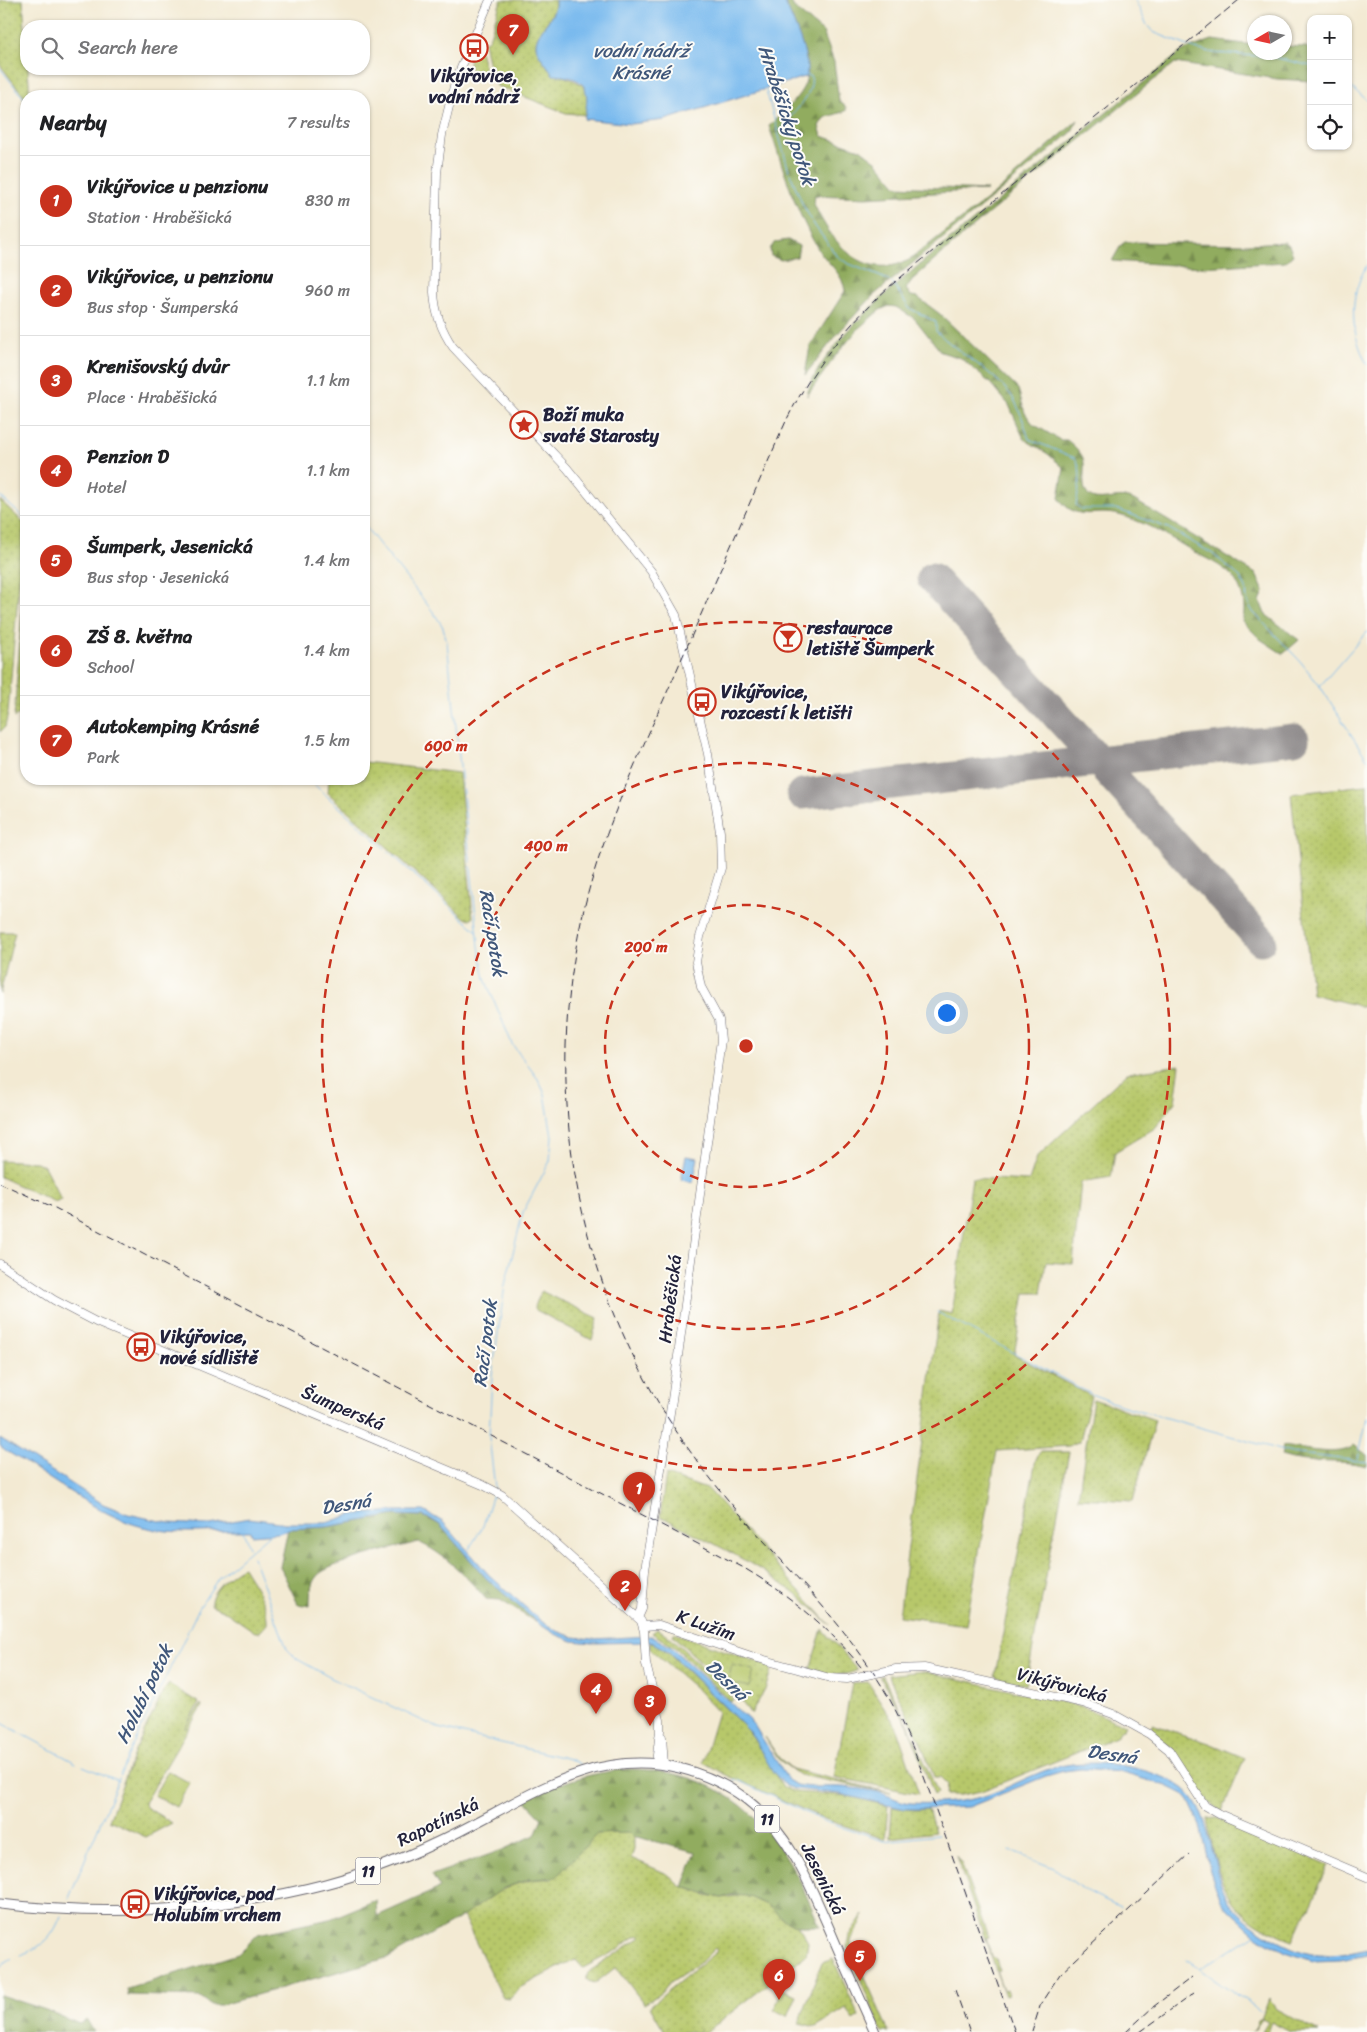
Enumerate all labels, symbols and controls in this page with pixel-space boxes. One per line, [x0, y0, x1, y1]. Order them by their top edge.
pin: 7 [497, 14, 529, 55]
north arrow [1247, 15, 1292, 60]
map controls [1307, 15, 1352, 150]
button: + [1307, 15, 1352, 60]
search box [20, 20, 370, 75]
text: Search here [78, 31, 178, 64]
bus stop icon: Vikýřovice, vodní nádrž [459, 33, 489, 63]
icon: search [38, 34, 66, 62]
water label: vodní nádrž Krásné [593, 34, 694, 89]
water label: Hraběšický potok [749, 41, 826, 192]
place label: Vikýřovice, vodní nádrž [429, 60, 521, 113]
button: − [1307, 60, 1352, 105]
text: Nearby [40, 104, 106, 142]
button: locate [1307, 105, 1352, 150]
text: 7 results [287, 108, 350, 137]
text: Vikýřovice u penzionu [87, 170, 268, 203]
text: 1 [53, 186, 59, 215]
text: 830 m [305, 186, 350, 215]
text: Station · Hraběšická [87, 203, 232, 232]
text: Vikýřovice, u penzionu [87, 260, 273, 293]
text: 2 [51, 276, 61, 305]
text: 960 m [305, 276, 350, 305]
text: Bus stop · Šumperská [87, 293, 238, 322]
text: Krenišovský dvůr [87, 350, 229, 383]
text: 3 [52, 366, 60, 395]
text: 1.1 km [306, 366, 350, 395]
text: Place · Hraběšická [87, 383, 217, 412]
place label: Boží muka svaté Starosty [542, 399, 660, 452]
place icon: Boží muka svaté Starosty [509, 410, 539, 440]
text: Penzion D [87, 440, 169, 473]
text: 4 [51, 456, 61, 485]
text: 1.1 km [306, 456, 350, 485]
text: Hotel [87, 473, 126, 502]
text: Šumperk, Jesenická [87, 530, 253, 563]
text: 5 [51, 546, 61, 575]
text: 1.4 km [303, 546, 350, 575]
text: Bus stop · Jesenická [87, 563, 229, 592]
place label: restaurace letiště Šumperk [806, 612, 935, 665]
text: ZŠ 8. května [87, 620, 192, 653]
bar icon: restaurace letiště Šumperk [773, 623, 803, 653]
text: 6 [51, 636, 61, 665]
text: 1.4 km [303, 636, 350, 665]
text: School [87, 653, 134, 682]
place label: Vikýřovice, rozcestí k letišti [720, 676, 853, 729]
bus stop icon: Vikýřovice, rozcestí k letišti [687, 687, 717, 717]
text: Autokemping Krásné [87, 710, 259, 743]
text: 7 [51, 726, 61, 755]
text: 1.5 km [304, 726, 350, 755]
text: 600 m [424, 733, 468, 759]
text: Park [87, 743, 120, 772]
text: 400 m [523, 833, 568, 859]
water label: Račí potok [470, 887, 516, 980]
text: 200 m [623, 934, 668, 960]
your location [934, 1000, 960, 1026]
centre of rings [737, 1037, 755, 1055]
street label: Hraběšická [649, 1253, 691, 1345]
water label: Račí potok [463, 1296, 507, 1389]
place label: Vikýřovice, nové sídliště [159, 1321, 260, 1374]
bus stop icon: Vikýřovice, nové sídliště [126, 1332, 156, 1362]
street label: Šumperská [296, 1376, 390, 1440]
pin: 1 [623, 1472, 655, 1513]
water label: Desná [319, 1483, 377, 1524]
pin: 2 [609, 1570, 641, 1611]
street label: K Lužím [672, 1600, 740, 1650]
water label: Holubí potok [106, 1636, 183, 1749]
water label: Desná [698, 1651, 759, 1712]
street label: Vikýřovická [1013, 1658, 1111, 1712]
pin: 4 [580, 1673, 612, 1714]
pin: 3 [634, 1685, 666, 1726]
water label: Desná [1085, 1734, 1142, 1774]
street label: Rapotínská [391, 1788, 485, 1856]
road number: 11 [754, 1806, 780, 1832]
street label: Jesenická [791, 1836, 854, 1921]
road number: 11 [356, 1858, 380, 1884]
place label: Vikýřovice, pod Holubím vrchem [153, 1878, 281, 1931]
bus stop icon: Vikýřovice, pod Holubím vrchem [120, 1889, 150, 1919]
pin: 5 [844, 1940, 876, 1981]
pin: 6 [763, 1959, 795, 2000]

